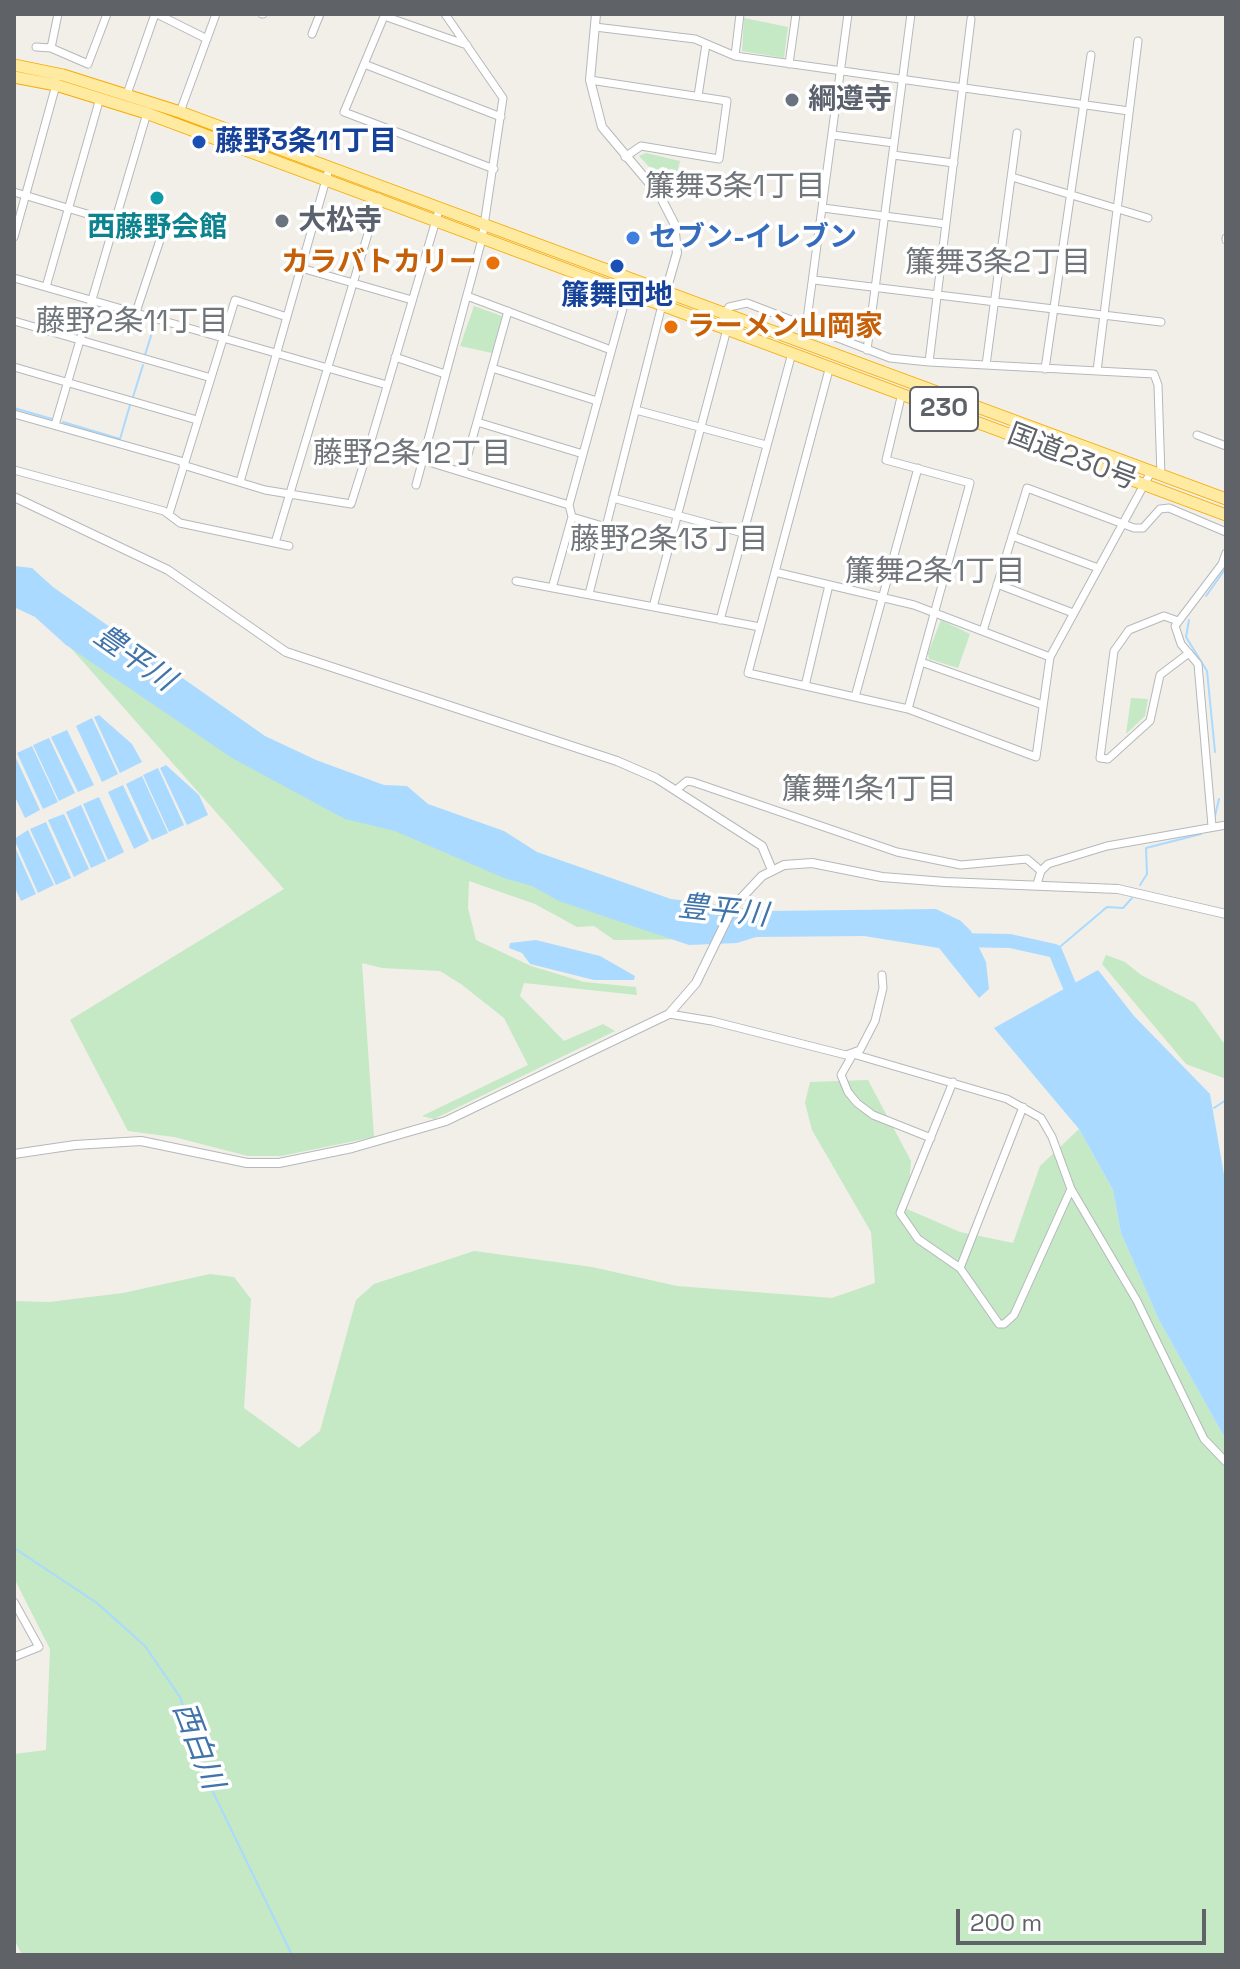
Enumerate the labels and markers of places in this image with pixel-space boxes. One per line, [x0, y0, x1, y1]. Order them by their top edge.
place label: 綱遵寺 [808, 83, 892, 117]
marker: 綱遵寺 [783, 91, 801, 109]
place label: 藤野3条11丁目 [215, 125, 397, 159]
marker: 藤野3条11丁目 [190, 133, 208, 151]
marker: 西藤野会館 [148, 189, 166, 207]
place label: 大松寺 [298, 204, 382, 238]
place label: 西藤野会館 [87, 211, 227, 245]
marker: 大松寺 [273, 212, 291, 230]
place label: セブン-イレブン [649, 221, 857, 255]
marker: セブン-イレブン [624, 229, 642, 247]
place label: カラバトカリー [281, 246, 477, 280]
marker: カラバトカリー [484, 254, 502, 272]
marker: 簾舞団地 [608, 257, 626, 275]
place label: 簾舞団地 [561, 279, 673, 313]
place label: ラーメン山岡家 [687, 310, 883, 344]
marker: ラーメン山岡家 [662, 318, 680, 336]

